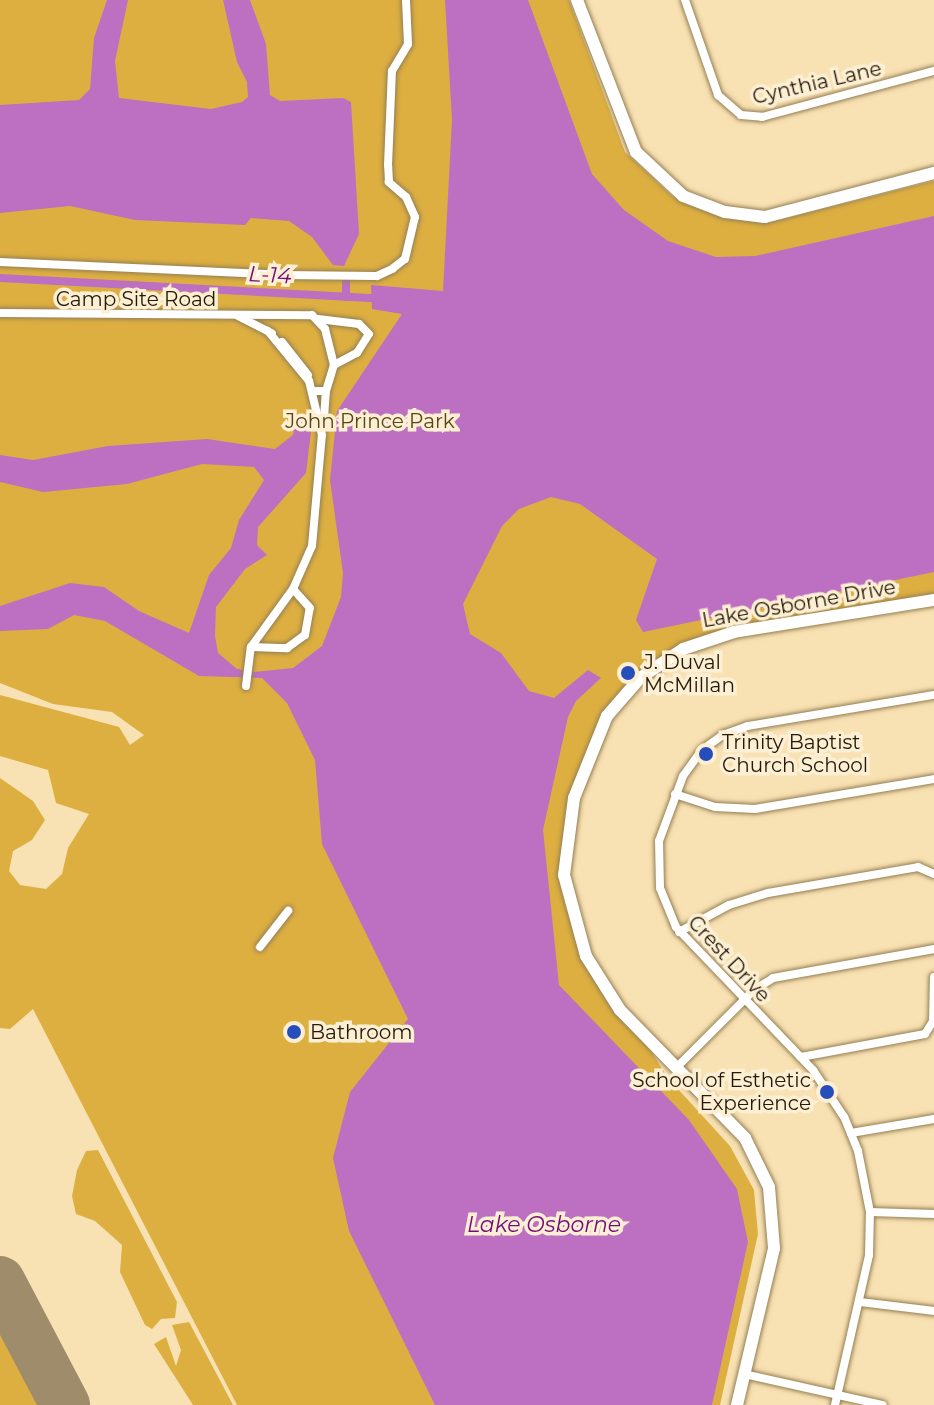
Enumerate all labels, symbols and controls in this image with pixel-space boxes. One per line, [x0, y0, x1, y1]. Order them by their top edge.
street label: Cynthia Lane [750, 56, 884, 110]
water label: L-14 [248, 261, 292, 289]
street label: Camp Site Road [56, 287, 216, 311]
park label: John Prince Park [285, 409, 455, 433]
street label: Lake Osborne Drive [700, 575, 898, 633]
place label: J. Duval McMillan [644, 650, 735, 697]
marker: J. Duval McMillan [619, 664, 637, 682]
place label: Trinity Baptist Church School [722, 730, 868, 777]
marker: Trinity Baptist Church School [697, 745, 715, 763]
street label: Crest Drive [683, 911, 775, 1007]
place label: Bathroom [310, 1020, 413, 1044]
marker: Bathroom [285, 1023, 303, 1041]
place label: School of Esthetic Experience [632, 1068, 811, 1115]
marker: School of Esthetic Experience [818, 1083, 836, 1101]
water label: Lake Osborne [467, 1212, 621, 1238]

